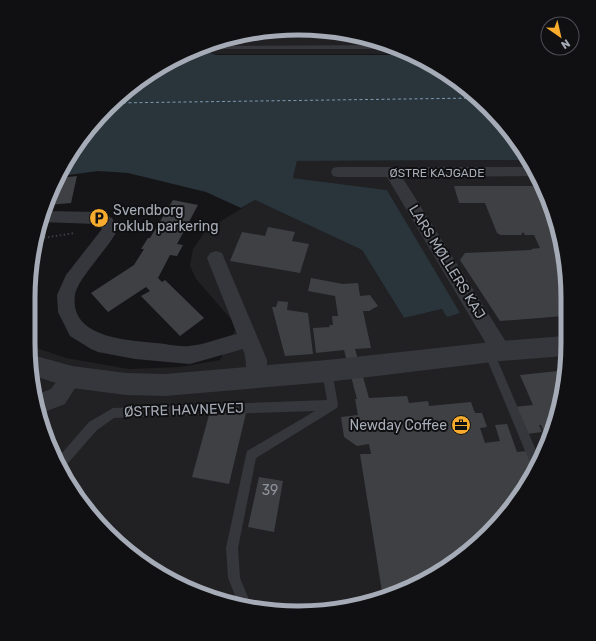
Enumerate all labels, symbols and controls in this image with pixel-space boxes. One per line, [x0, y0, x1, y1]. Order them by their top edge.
north arrow [540, 16, 580, 56]
text: N [558, 36, 572, 52]
street label: ØSTRE KAJGADE [390, 166, 484, 180]
place label: Svendborg roklub parkering [113, 202, 219, 235]
street label: LARS MØLLERS KAJ [405, 202, 489, 322]
parking icon: Svendborg roklub parkering [88, 207, 110, 229]
street label: ØSTRE HAVNEVEJ [124, 399, 244, 421]
office icon: Newday Coffee [450, 414, 472, 436]
place label: Newday Coffee [349, 417, 447, 434]
house number: 39 [262, 482, 278, 499]

